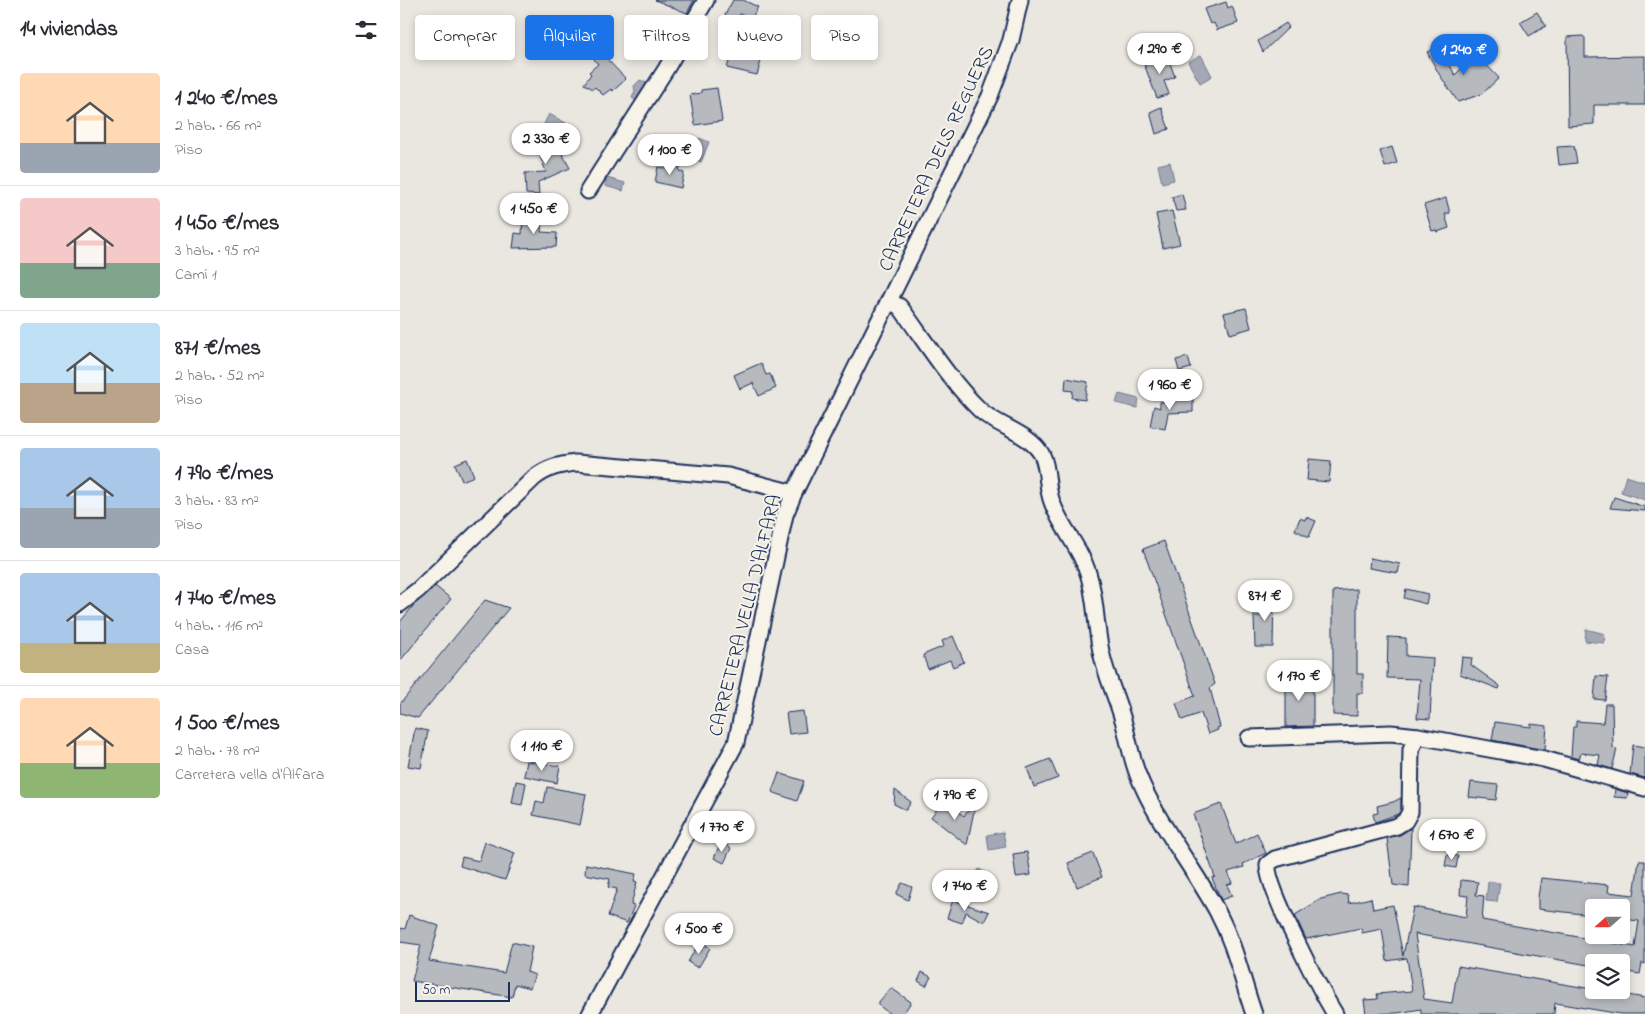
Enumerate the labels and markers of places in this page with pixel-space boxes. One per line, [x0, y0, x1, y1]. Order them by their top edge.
pin: 1 290 € [1114, 32, 1206, 75]
pin: 1 240 € [1418, 34, 1510, 76]
pin: 2 330 € [500, 122, 592, 165]
pin: 1 100 € [624, 134, 716, 176]
pin: 1 450 € [488, 192, 580, 235]
pin: 1 960 € [1124, 368, 1216, 411]
pin: 871 € [1230, 580, 1300, 622]
pin: 1 170 € [1253, 660, 1345, 702]
pin: 1 110 € [496, 730, 588, 772]
pin: 1 790 € [909, 778, 1001, 821]
pin: 1 770 € [676, 810, 768, 853]
pin: 1 670 € [1406, 818, 1498, 861]
pin: 1 740 € [919, 870, 1011, 912]
pin: 1 500 € [653, 912, 745, 955]

